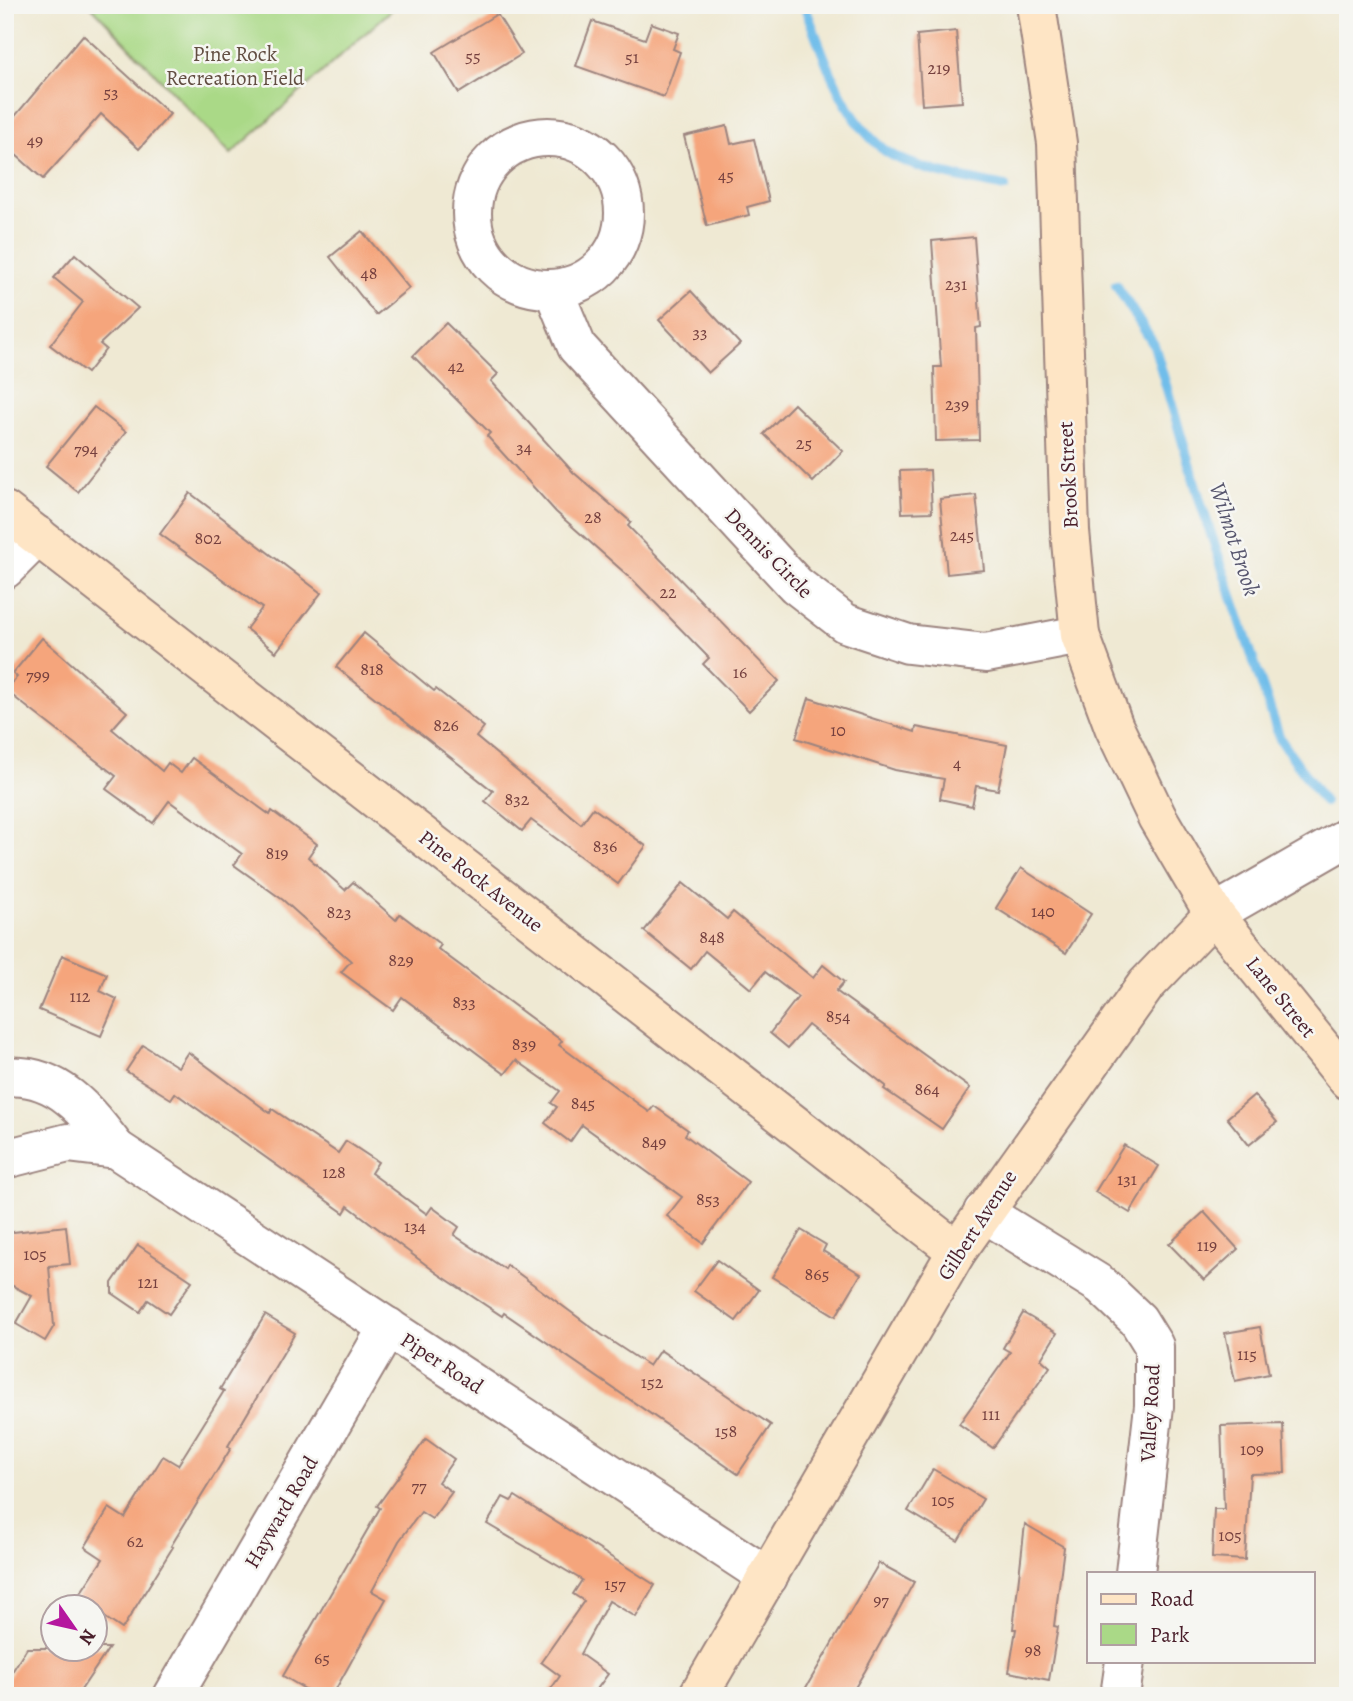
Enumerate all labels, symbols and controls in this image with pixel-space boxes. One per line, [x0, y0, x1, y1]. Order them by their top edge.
park label: Pine Rock Recreation Field [166, 40, 305, 92]
house number: 55 [465, 44, 481, 68]
house number: 51 [625, 45, 639, 69]
house number: 219 [928, 56, 950, 80]
house number: 53 [103, 80, 119, 104]
house number: 49 [27, 128, 43, 152]
house number: 45 [718, 163, 734, 187]
house number: 48 [361, 261, 377, 285]
house number: 231 [945, 272, 967, 296]
house number: 33 [693, 320, 707, 344]
house number: 42 [448, 354, 465, 378]
house number: 239 [945, 392, 969, 416]
street label: Brook Street [1051, 421, 1085, 529]
house number: 25 [796, 431, 812, 455]
house number: 34 [516, 435, 532, 459]
house number: 794 [74, 437, 98, 461]
water label: Wilmot Brook [1202, 478, 1267, 600]
street label: Dennis Circle [719, 502, 819, 604]
house number: 28 [584, 505, 602, 529]
house number: 245 [950, 523, 974, 547]
house number: 802 [195, 526, 222, 550]
house number: 22 [659, 580, 677, 604]
house number: 818 [360, 657, 384, 681]
house number: 16 [733, 660, 747, 684]
house number: 799 [26, 663, 50, 687]
house number: 826 [433, 713, 459, 737]
house number: 10 [830, 718, 846, 742]
house number: 4 [953, 751, 961, 775]
house number: 832 [505, 787, 530, 811]
street label: Pine Rock Avenue [413, 823, 549, 939]
house number: 836 [593, 834, 617, 858]
house number: 819 [265, 841, 289, 865]
house number: 140 [1031, 899, 1055, 923]
house number: 823 [327, 900, 351, 924]
house number: 848 [699, 925, 725, 949]
house number: 829 [388, 948, 414, 972]
street label: Lane Street [1240, 950, 1322, 1044]
house number: 112 [70, 984, 91, 1008]
house number: 833 [452, 990, 476, 1014]
house number: 854 [826, 1004, 850, 1028]
house number: 839 [512, 1032, 536, 1056]
house number: 864 [914, 1077, 940, 1101]
house number: 845 [571, 1091, 595, 1115]
house number: 849 [641, 1130, 667, 1154]
house number: 128 [322, 1160, 346, 1184]
street label: Gilbert Avenue [931, 1164, 1023, 1286]
house number: 131 [1117, 1167, 1137, 1191]
house number: 853 [696, 1187, 720, 1211]
house number: 134 [404, 1214, 426, 1238]
house number: 119 [1197, 1233, 1217, 1257]
house number: 105 [23, 1242, 47, 1266]
house number: 865 [805, 1262, 829, 1286]
house number: 121 [138, 1270, 158, 1294]
street label: Piper Road [395, 1326, 490, 1401]
house number: 115 [1237, 1342, 1257, 1366]
street label: Valley Road [1133, 1363, 1167, 1464]
house number: 152 [641, 1370, 664, 1394]
house number: 111 [982, 1402, 1000, 1426]
house number: 158 [715, 1419, 737, 1443]
house number: 109 [1240, 1437, 1264, 1461]
street label: Hayward Road [238, 1450, 325, 1573]
house number: 77 [411, 1474, 427, 1498]
house number: 105 [931, 1488, 955, 1512]
house number: 105 [1218, 1523, 1242, 1547]
house number: 62 [127, 1529, 144, 1553]
house number: 157 [604, 1572, 626, 1596]
legend [1087, 1572, 1314, 1662]
text: Road [1150, 1585, 1194, 1613]
house number: 97 [873, 1588, 889, 1612]
north arrow [38, 1592, 108, 1662]
text: Park [1150, 1621, 1190, 1649]
text: N [73, 1624, 102, 1650]
house number: 98 [1025, 1638, 1041, 1662]
house number: 65 [314, 1646, 330, 1670]

